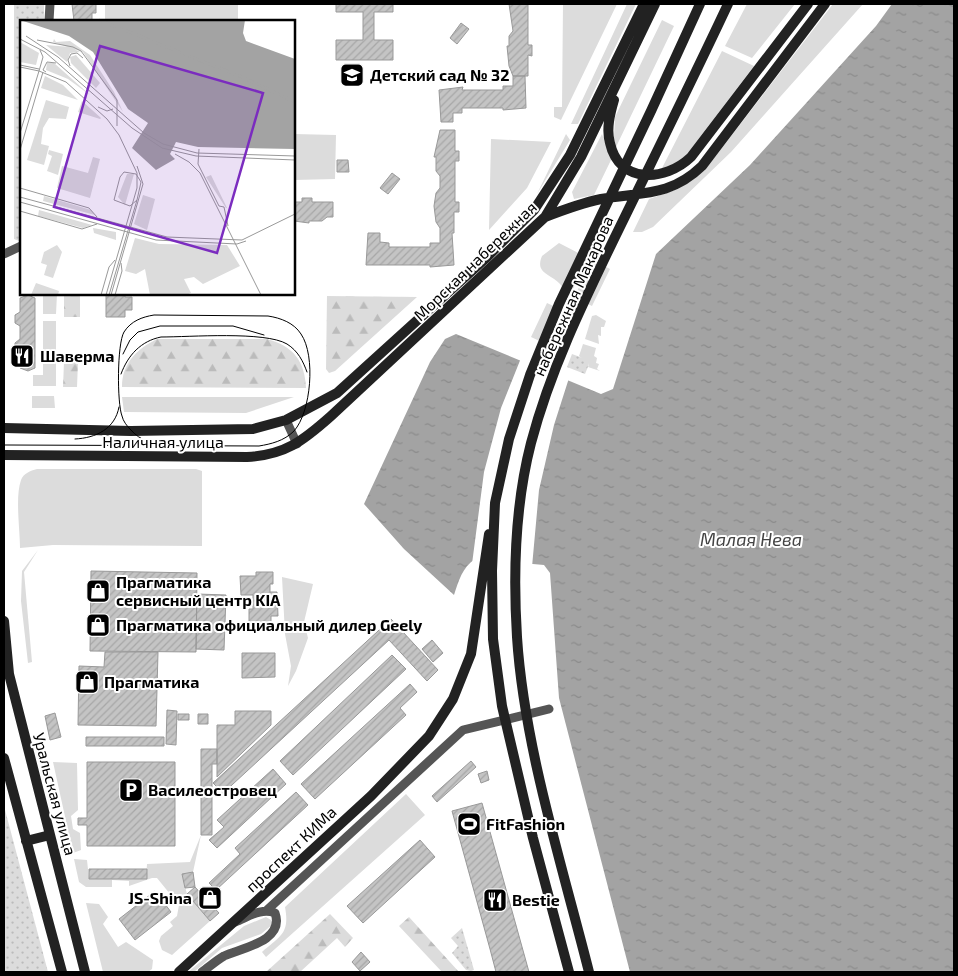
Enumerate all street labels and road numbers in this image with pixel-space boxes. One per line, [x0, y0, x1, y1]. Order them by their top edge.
street label: Морская набережная [409, 197, 540, 324]
street label: набережная Макарова [529, 213, 616, 379]
street label: Наличная улица [102, 432, 224, 452]
street label: Уральская улица [29, 730, 81, 858]
street label: проспект КИМа [241, 802, 340, 895]

